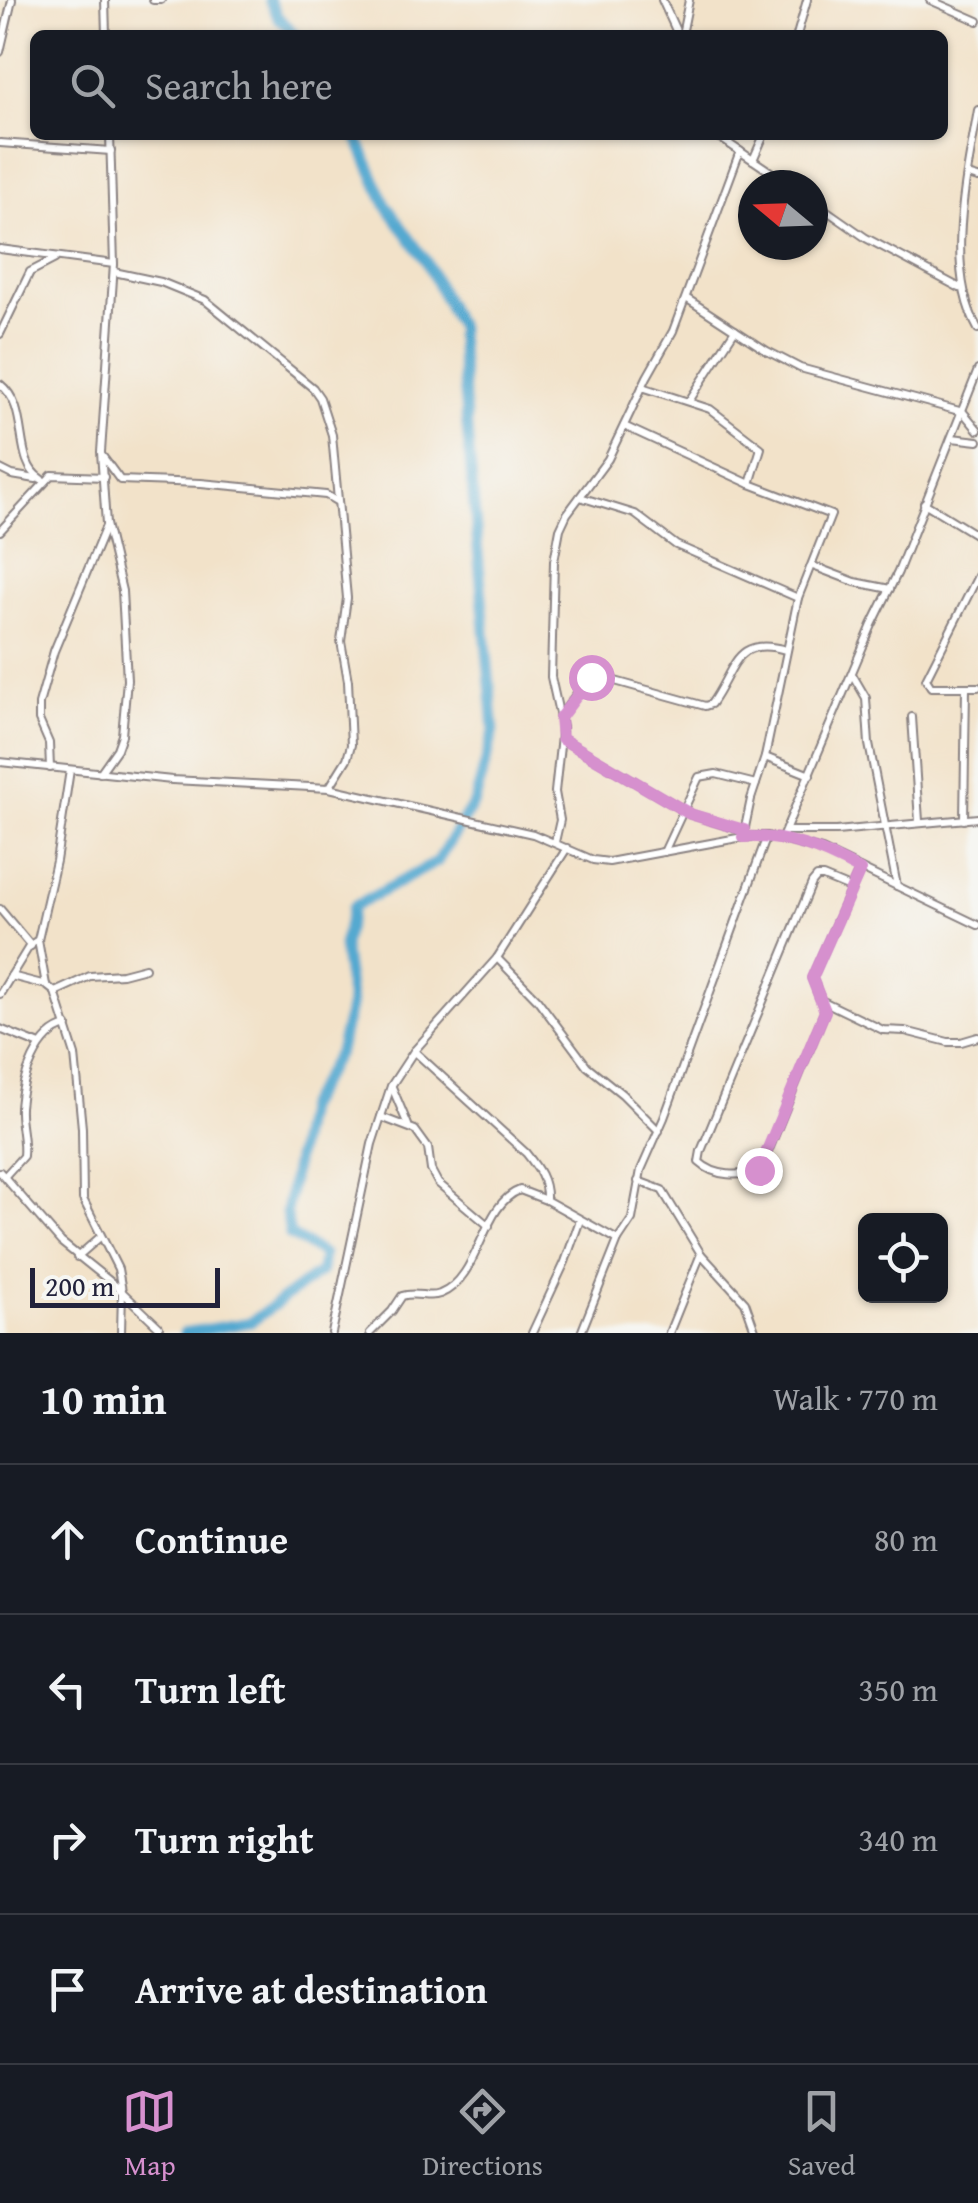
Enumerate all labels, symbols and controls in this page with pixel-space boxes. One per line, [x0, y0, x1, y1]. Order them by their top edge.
search box [30, 30, 948, 140]
text: Search here [145, 57, 333, 113]
icon: search [65, 58, 120, 113]
north arrow [738, 170, 828, 260]
route start [569, 655, 615, 701]
route end [737, 1148, 783, 1194]
map controls [858, 1213, 948, 1303]
button: locate [858, 1213, 948, 1303]
scale bar [30, 1263, 220, 1308]
text: 200 m [45, 1265, 114, 1306]
text: 10 min [40, 1368, 167, 1429]
text: Walk · 770 m [773, 1375, 938, 1422]
text: Continue [135, 1511, 288, 1567]
icon: ahead [40, 1512, 95, 1567]
text: 80 m [874, 1516, 938, 1563]
text: Turn left [135, 1661, 286, 1717]
icon: left [40, 1662, 95, 1717]
text: 350 m [859, 1666, 938, 1713]
text: Turn right [135, 1811, 314, 1867]
icon: right [40, 1812, 95, 1867]
text: 340 m [859, 1816, 938, 1863]
text: Arrive at destination [135, 1961, 488, 2017]
icon: arrive [40, 1962, 95, 2017]
tab: Map [122, 2084, 177, 2185]
tab: Directions [422, 2084, 543, 2185]
tab: Saved [788, 2084, 856, 2185]

